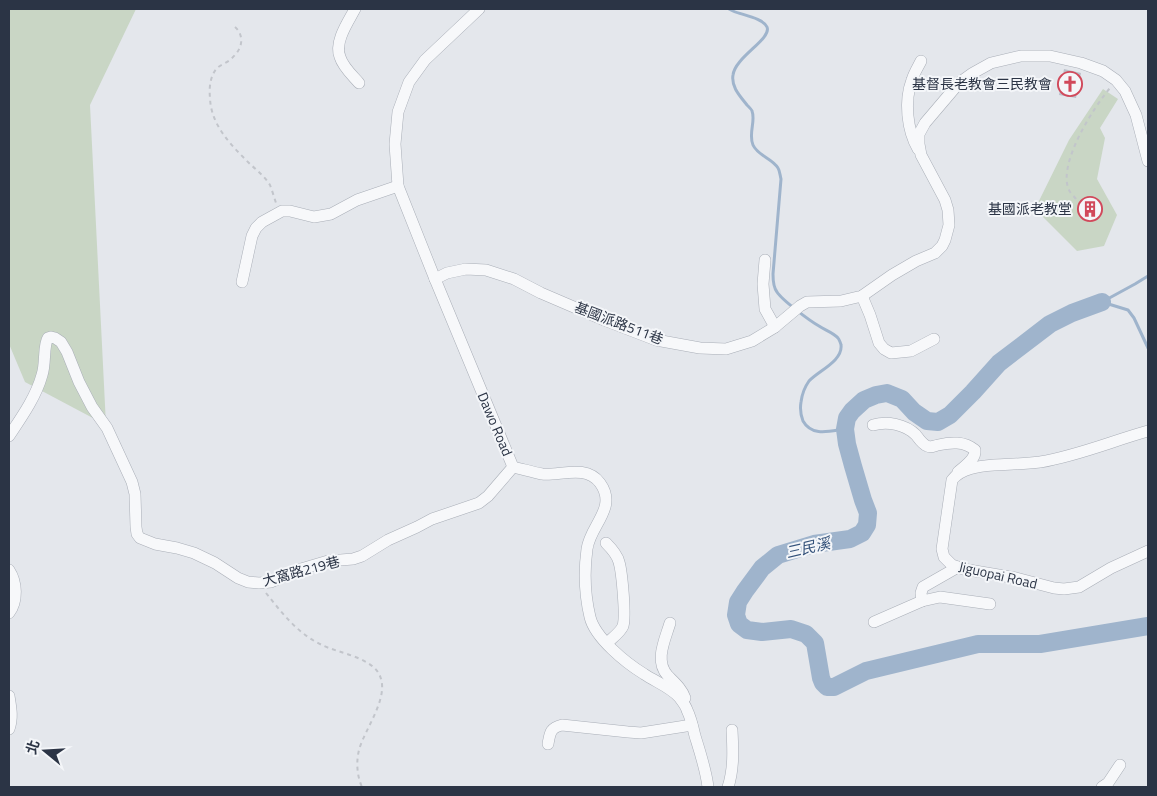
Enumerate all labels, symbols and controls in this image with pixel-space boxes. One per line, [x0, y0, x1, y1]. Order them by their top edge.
church icon: 基督長老教會三民教會 [1057, 71, 1083, 97]
place label: 基督長老教會三民教會 [912, 73, 1052, 94]
building icon: 基國派老教堂 [1077, 196, 1103, 222]
place label: 基國派老教堂 [988, 198, 1072, 219]
street label: 基國派路511巷 [572, 296, 667, 349]
street label: Dawo Road [473, 389, 518, 459]
water label: 三民溪 [783, 531, 834, 564]
street label: 大窩路219巷 [260, 550, 342, 591]
street label: Jiguopai Road [957, 555, 1039, 594]
north arrow [20, 726, 70, 776]
text: 北 [20, 737, 44, 757]

